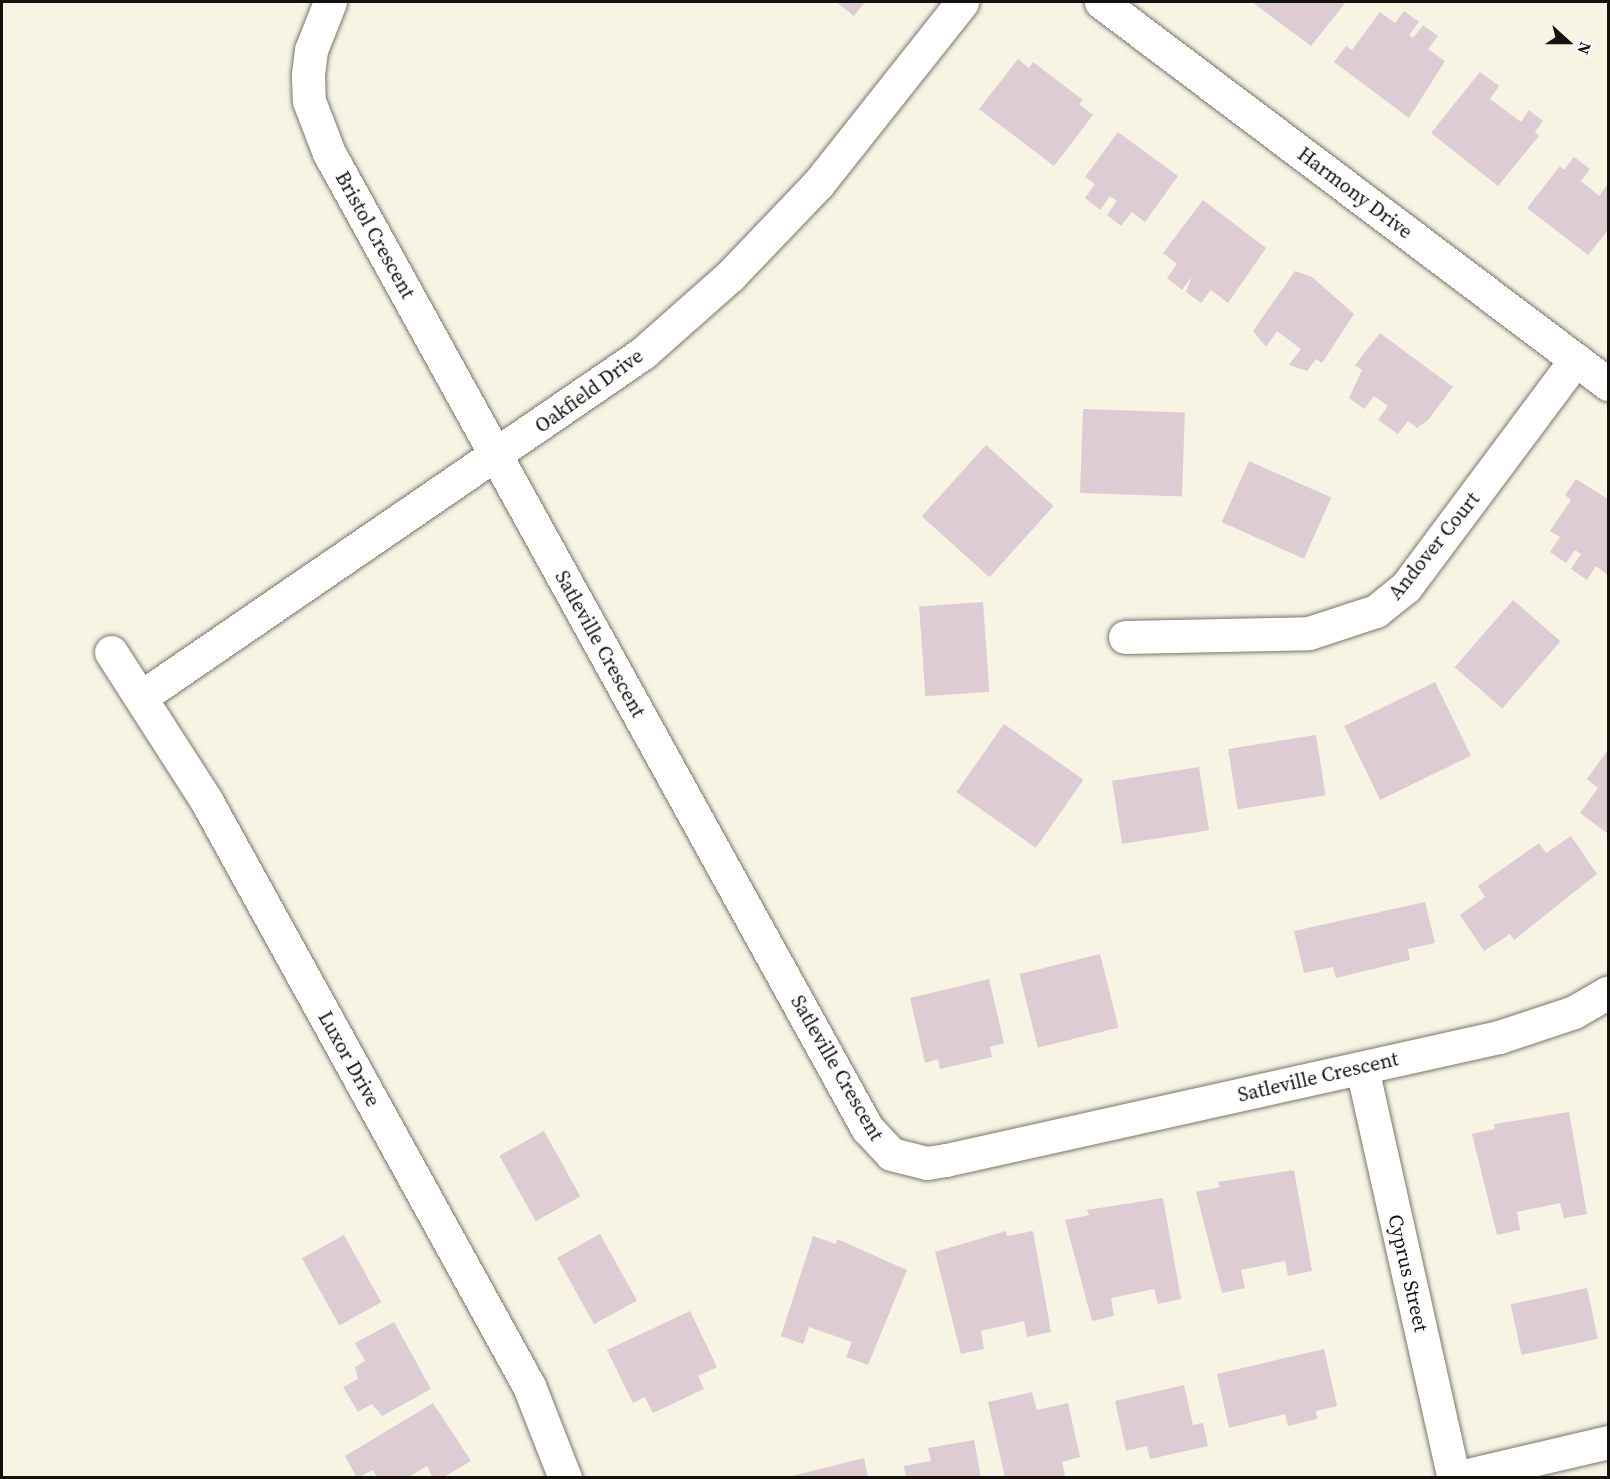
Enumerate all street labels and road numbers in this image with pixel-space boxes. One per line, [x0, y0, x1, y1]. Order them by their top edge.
street label: Harmony Drive [1293, 142, 1417, 244]
street label: Bristol Crescent [330, 167, 420, 303]
street label: Oakfield Drive [530, 344, 648, 438]
street label: Andover Court [1383, 487, 1485, 605]
street label: Satleville Crescent [550, 566, 650, 722]
street label: Satleville Crescent [786, 991, 888, 1145]
street label: Luxor Drive [313, 1007, 385, 1111]
street label: Satleville Crescent [1235, 1047, 1401, 1107]
street label: Cyprus Street [1383, 1212, 1433, 1334]

